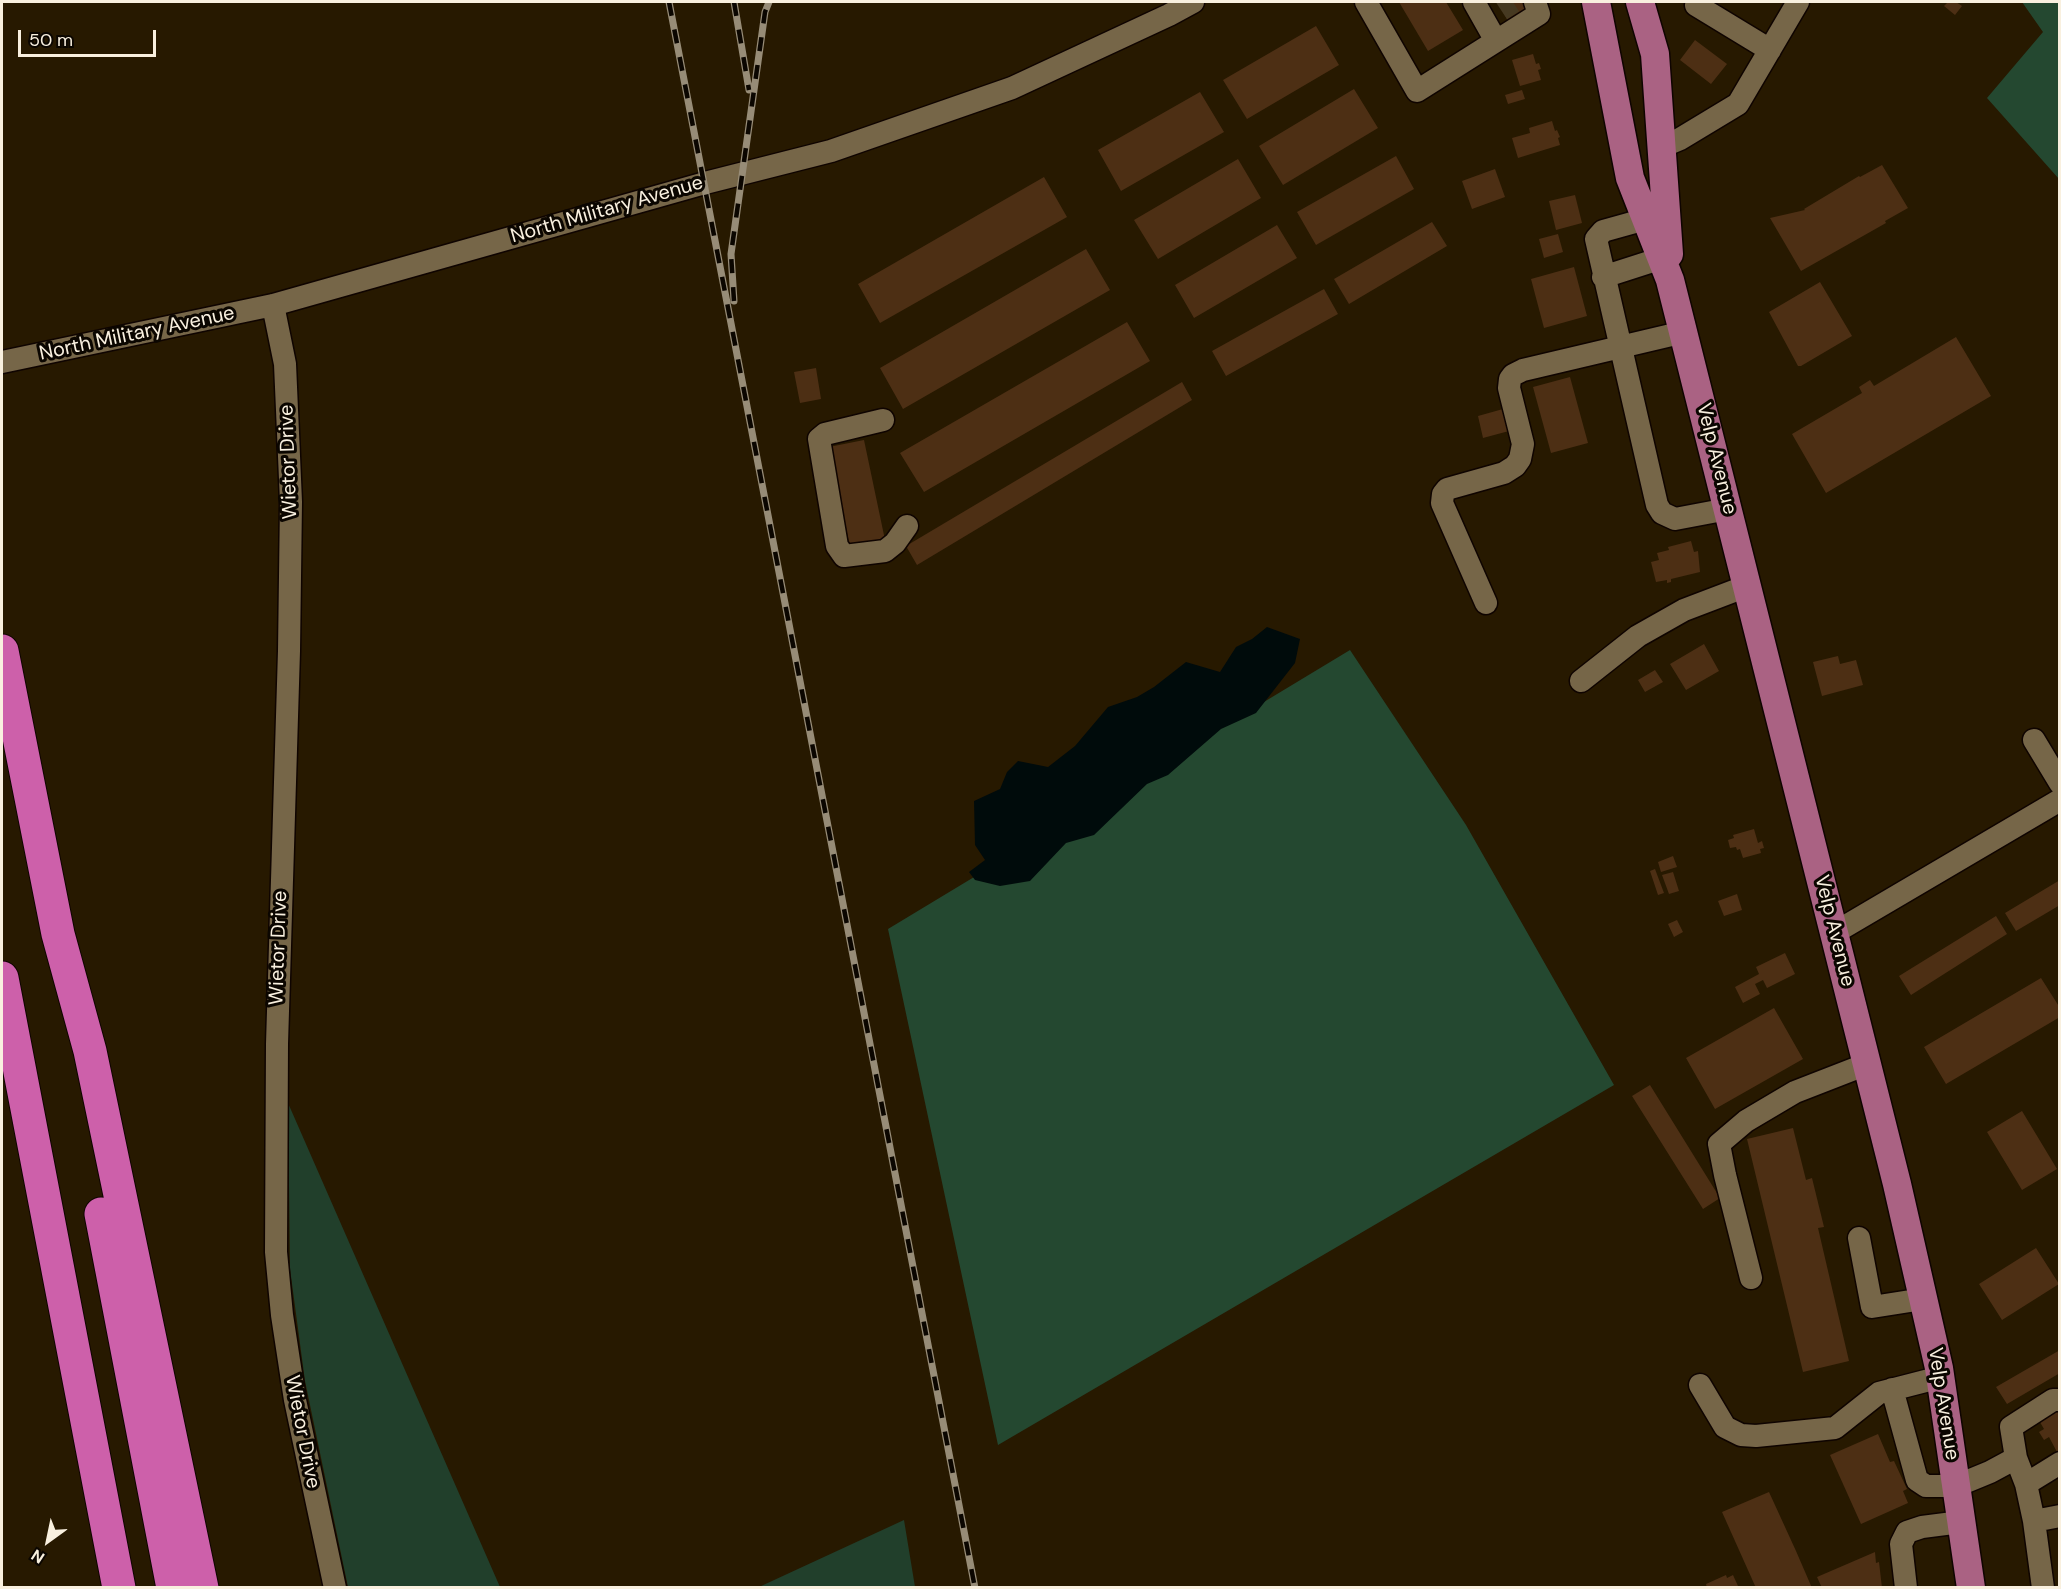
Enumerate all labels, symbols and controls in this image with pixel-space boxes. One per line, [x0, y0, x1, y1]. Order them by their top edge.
scale bar [21, 18, 159, 56]
text: 50 m [29, 28, 73, 52]
street label: North Military Avenue [508, 171, 706, 249]
street label: North Military Avenue [37, 302, 237, 366]
street label: Velp Avenue [1691, 401, 1741, 517]
street label: Wietor Drive [275, 404, 303, 520]
street label: Velp Avenue [1809, 873, 1859, 989]
street label: Wietor Drive [265, 890, 293, 1006]
street label: Velp Avenue [1922, 1346, 1964, 1462]
street label: Wietor Drive [279, 1373, 325, 1491]
north arrow [18, 1511, 78, 1571]
text: N [27, 1545, 49, 1569]

